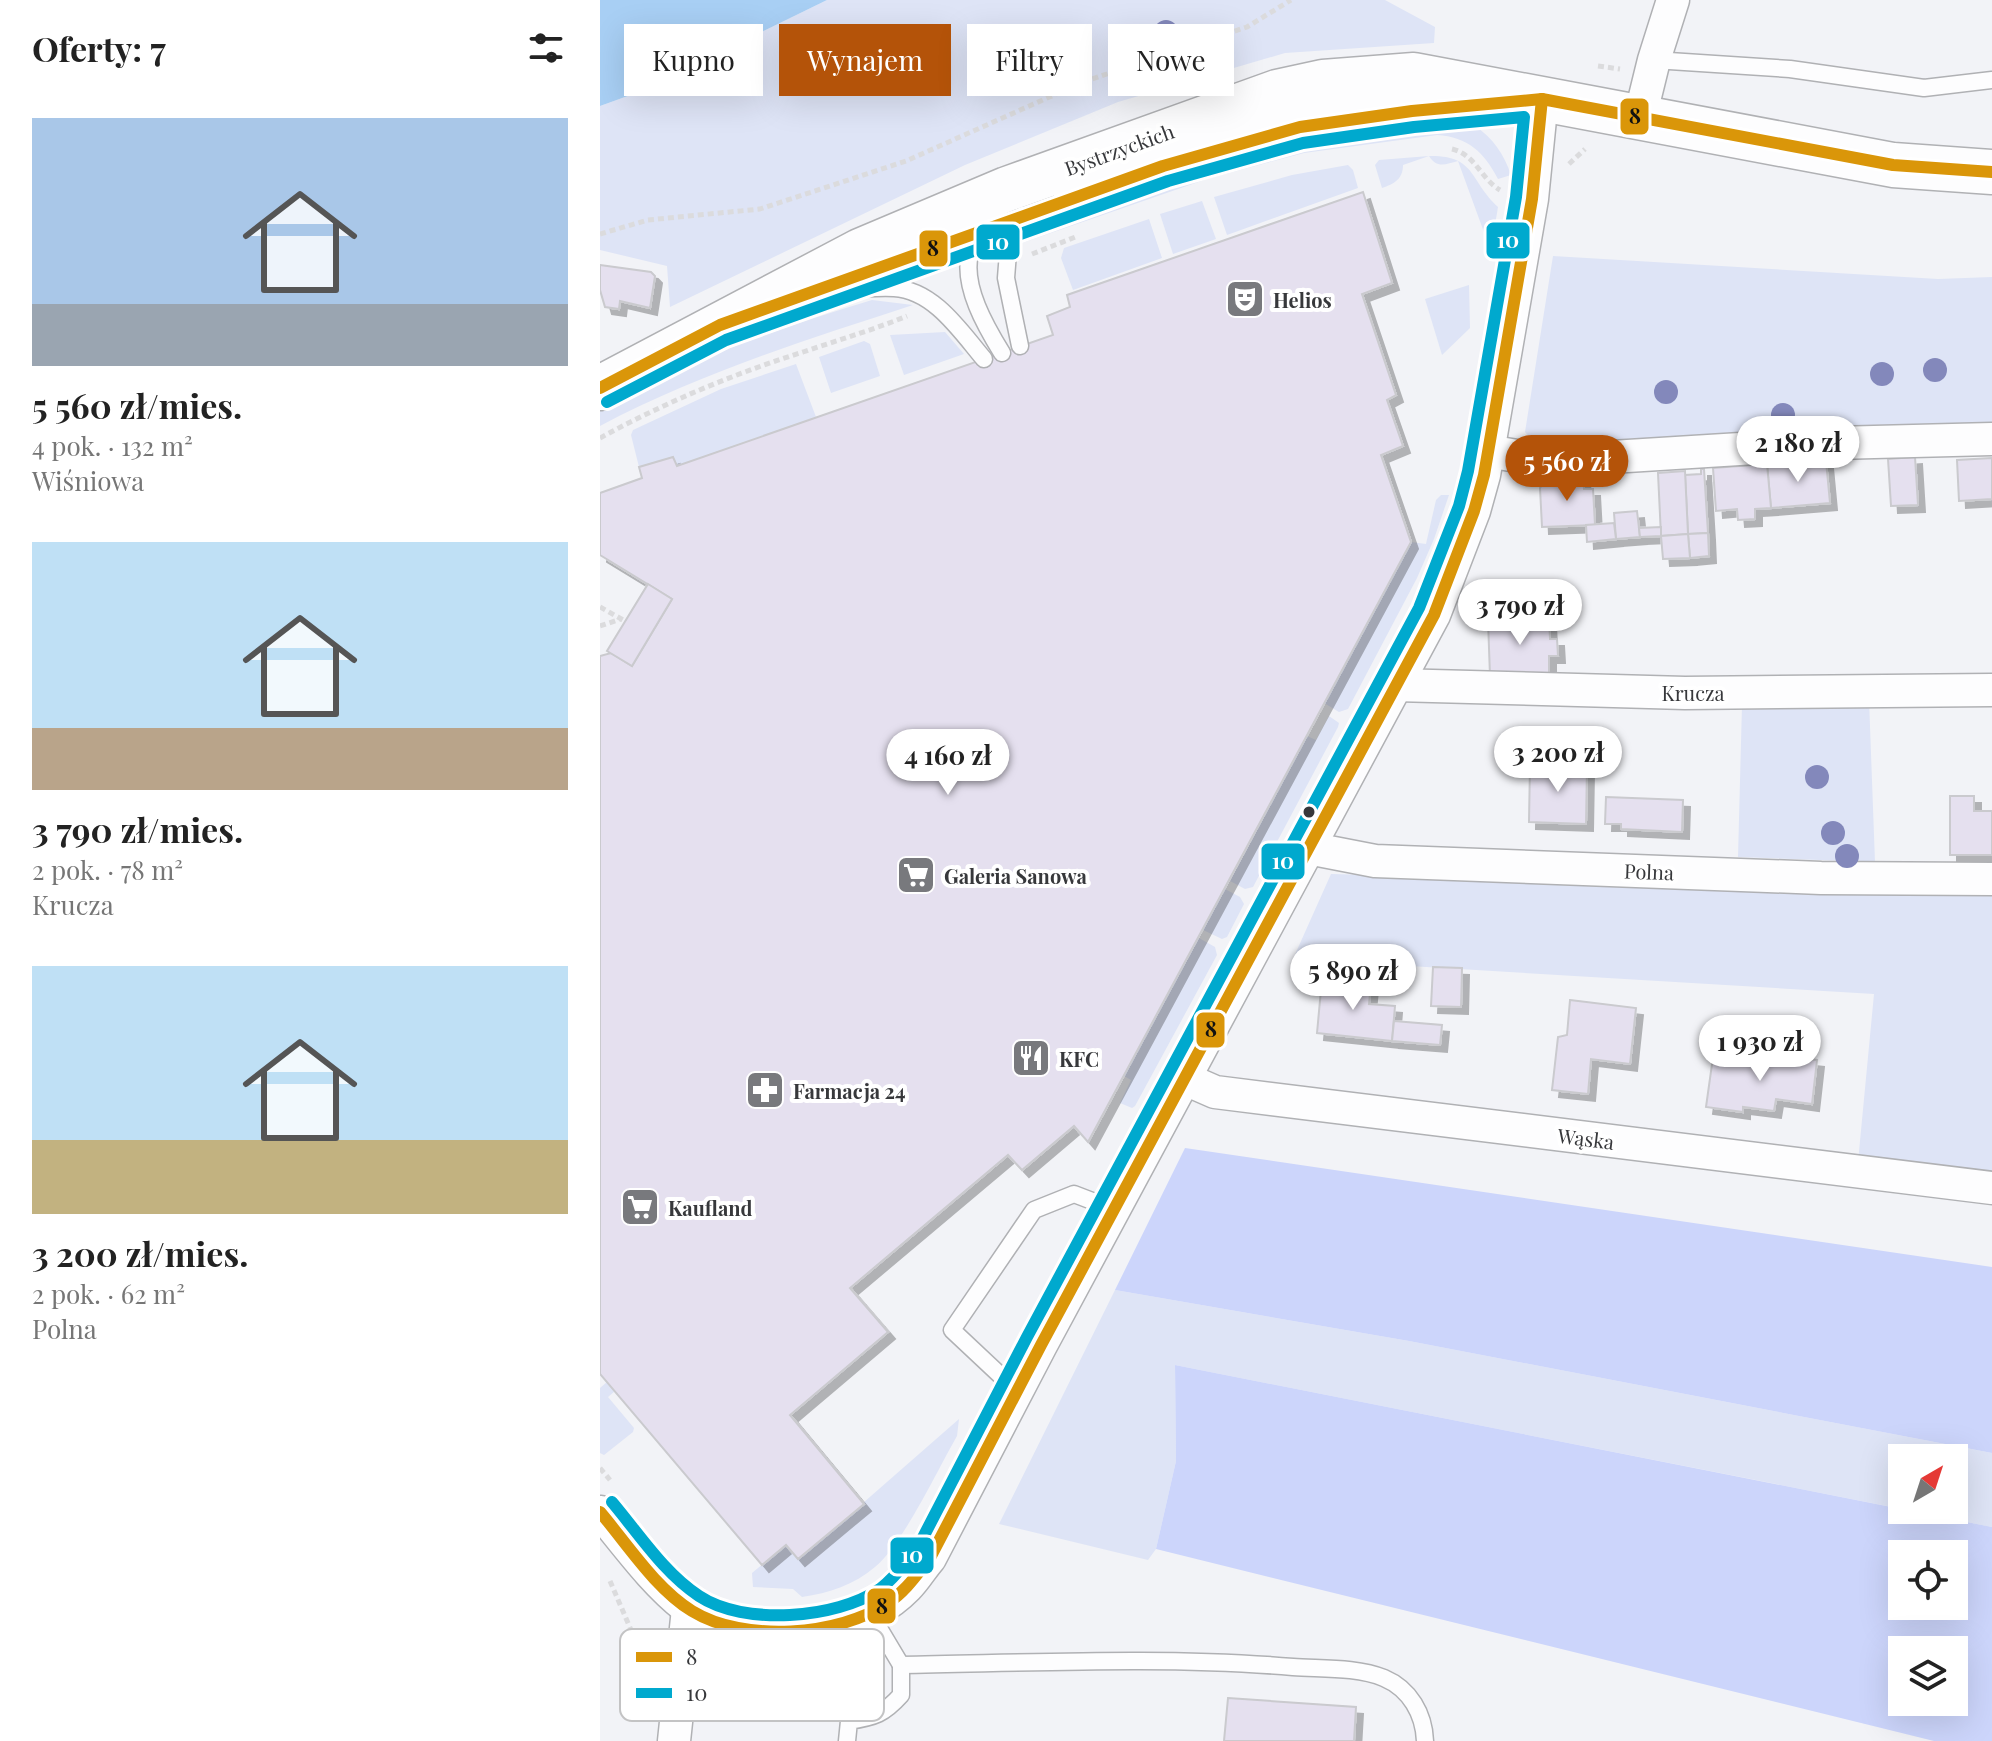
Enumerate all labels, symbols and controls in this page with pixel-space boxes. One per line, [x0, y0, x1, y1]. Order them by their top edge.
chip: Kupno [624, 24, 763, 96]
chip: Wynajem [779, 24, 951, 96]
chip: Filtry [967, 24, 1092, 96]
chip: Nowe [1108, 24, 1234, 96]
text: Oferty: 7 [32, 25, 166, 71]
icon: filters [524, 26, 568, 70]
line badge: 8 [1619, 97, 1650, 136]
text: 8 [1629, 100, 1641, 130]
street label: Bystrzyckich [1061, 117, 1178, 181]
icon: home [228, 170, 372, 314]
line badge: 10 [1485, 221, 1531, 260]
line badge: 10 [975, 223, 1021, 261]
text: 10 [1497, 224, 1519, 254]
text: 10 [987, 226, 1009, 256]
line badge: 8 [918, 229, 949, 268]
text: 8 [927, 232, 939, 262]
theatre icon: Helios [1224, 278, 1266, 320]
place label: Helios [1273, 286, 1332, 313]
text: 5 560 zł/mies. [32, 382, 242, 428]
pin: 2 180 zł [1715, 416, 1881, 484]
text: 2 180 zł [1754, 424, 1842, 459]
text: 4 pok. · 132 m² [32, 428, 193, 463]
pin: 5 560 zł [1484, 435, 1650, 503]
text: 5 560 zł [1523, 443, 1611, 478]
text: Wiśniowa [32, 463, 144, 498]
pin: 3 790 zł [1437, 579, 1603, 647]
text: 3 790 zł [1476, 587, 1564, 622]
icon: home [228, 594, 372, 738]
street label: Krucza [1662, 679, 1724, 706]
pin: 3 200 zł [1475, 726, 1641, 794]
pin: 4 160 zł [865, 729, 1031, 797]
text: 3 200 zł [1512, 734, 1604, 769]
text: 4 160 zł [904, 737, 992, 772]
unlabelled marker [1301, 804, 1317, 820]
text: 3 790 zł/mies. [32, 806, 243, 852]
line badge: 10 [1260, 842, 1306, 881]
text: 10 [1272, 845, 1294, 875]
text: 2 pok. · 78 m² [32, 852, 183, 887]
supermarket icon: Galeria Sanowa [895, 854, 937, 896]
street label: Polna [1624, 857, 1674, 885]
place label: Galeria Sanowa [944, 862, 1087, 889]
text: Krucza [32, 887, 114, 922]
pin: 5 890 zł [1270, 944, 1436, 1012]
text: 5 890 zł [1308, 952, 1398, 987]
line badge: 8 [1195, 1011, 1226, 1049]
text: 8 [1205, 1013, 1217, 1043]
pin: 1 930 zł [1677, 1015, 1843, 1083]
icon: home [228, 1018, 372, 1162]
text: 1 930 zł [1717, 1023, 1803, 1058]
restaurant icon: KFC [1010, 1037, 1052, 1079]
place label: KFC [1059, 1045, 1099, 1072]
pharmacy icon: Farmacja 24 [744, 1069, 786, 1111]
place label: Farmacja 24 [793, 1077, 906, 1104]
street label: Wąska [1555, 1121, 1616, 1155]
supermarket icon: Kaufland [619, 1186, 661, 1228]
place label: Kaufland [668, 1194, 753, 1221]
text: 3 200 zł/mies. [32, 1230, 248, 1276]
text: 2 pok. · 62 m² [32, 1276, 185, 1311]
text: Polna [32, 1311, 97, 1346]
north arrow [1888, 1444, 1968, 1524]
map controls [1888, 1444, 1968, 1716]
line badge: 10 [889, 1536, 935, 1575]
text: 10 [901, 1539, 923, 1569]
button: locate [1888, 1540, 1968, 1620]
line badge: 8 [866, 1587, 897, 1625]
text: 8 [876, 1590, 888, 1620]
legend [620, 1629, 884, 1721]
button: layers [1888, 1636, 1968, 1716]
text: 8 [686, 1641, 697, 1671]
text: 10 [686, 1677, 707, 1707]

